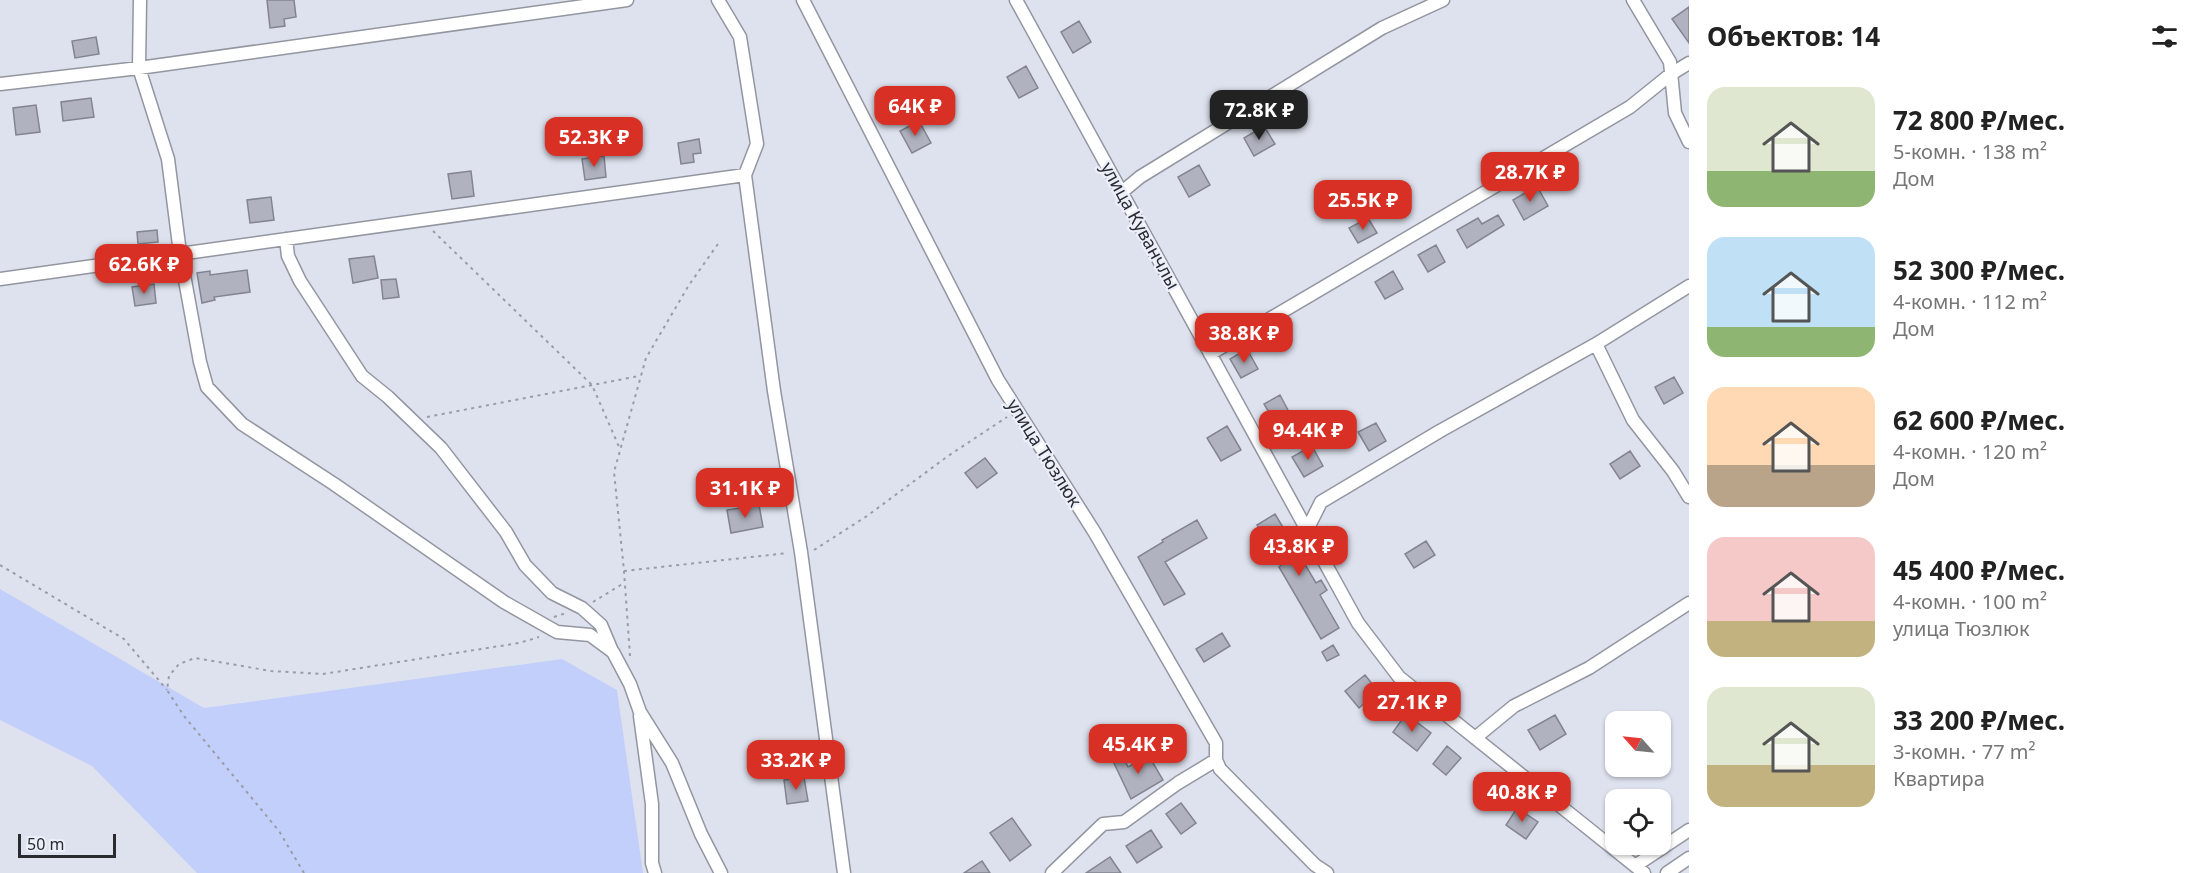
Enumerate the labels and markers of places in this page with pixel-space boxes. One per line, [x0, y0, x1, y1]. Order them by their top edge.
pin: 64K ₽ [873, 86, 957, 137]
pin: 72.8K ₽ [1204, 90, 1314, 141]
pin: 52.3K ₽ [539, 117, 649, 168]
pin: 28.7K ₽ [1475, 152, 1585, 203]
pin: 25.5K ₽ [1308, 180, 1418, 231]
pin: 62.6K ₽ [89, 244, 199, 295]
pin: 38.8K ₽ [1189, 313, 1299, 364]
pin: 94.4K ₽ [1253, 410, 1363, 461]
pin: 31.1K ₽ [690, 468, 800, 519]
pin: 43.8K ₽ [1244, 526, 1354, 577]
pin: 27.1K ₽ [1357, 682, 1467, 733]
pin: 45.4K ₽ [1083, 724, 1193, 775]
pin: 33.2K ₽ [741, 740, 851, 791]
pin: 40.8K ₽ [1467, 772, 1577, 823]

